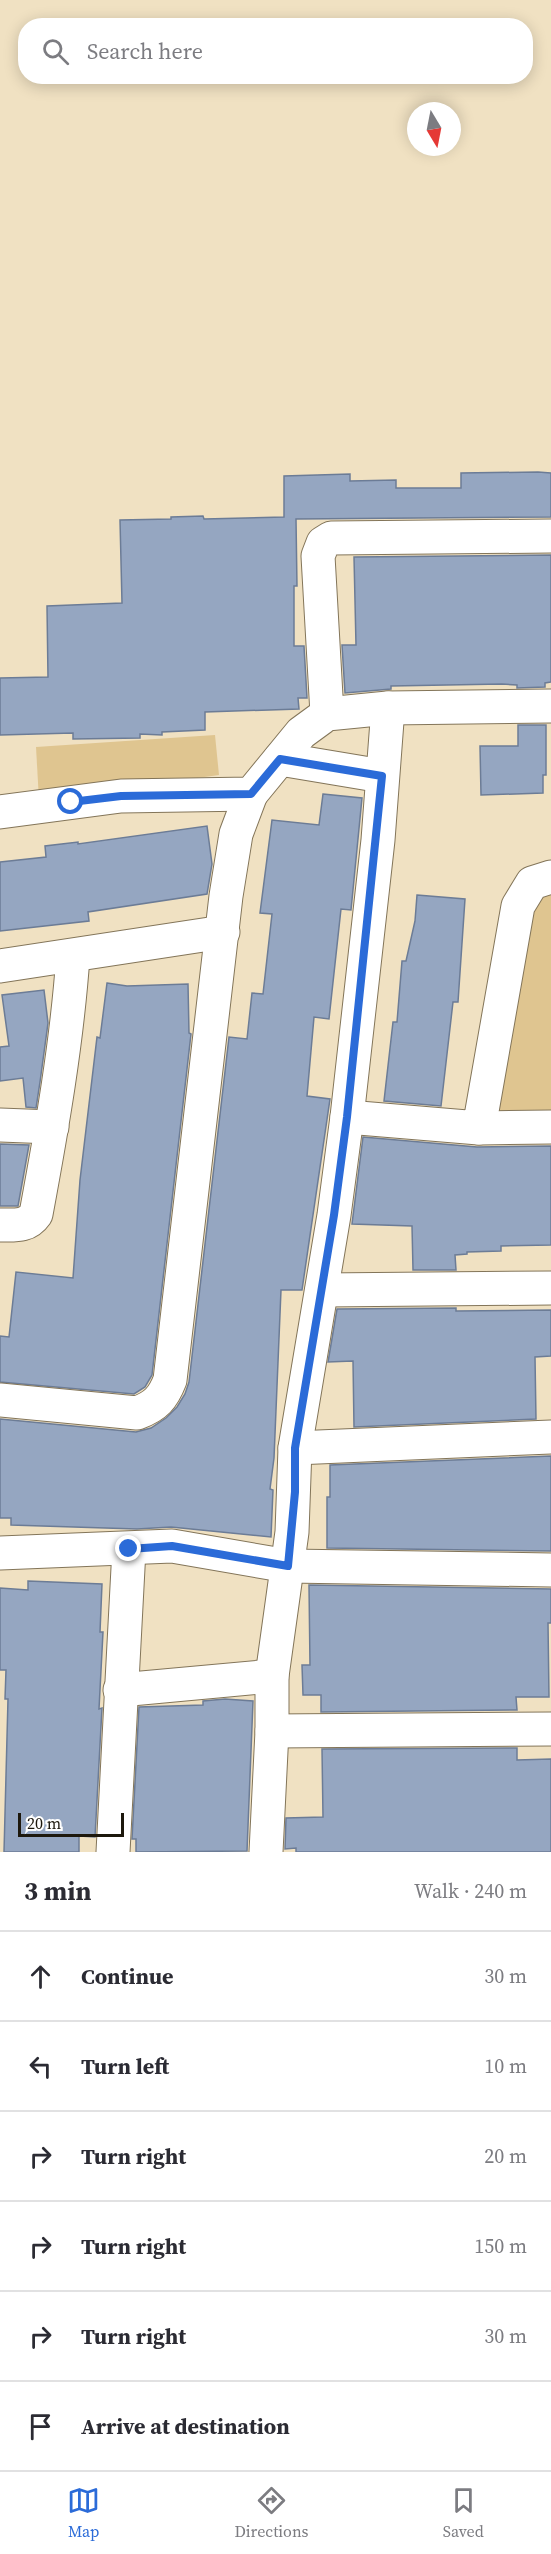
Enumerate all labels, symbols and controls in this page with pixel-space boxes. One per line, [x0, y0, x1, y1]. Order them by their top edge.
search box [18, 18, 533, 84]
icon: search [39, 35, 72, 68]
text: Search here [87, 36, 203, 66]
north arrow [407, 102, 461, 156]
route start [57, 788, 83, 814]
route end [115, 1535, 141, 1561]
scale bar [18, 1810, 124, 1838]
text: 20 m [27, 1812, 61, 1834]
text: 3 min [24, 1873, 91, 1909]
text: Walk · 240 m [414, 1877, 527, 1905]
icon: ahead [24, 1960, 57, 1993]
text: Continue [81, 1961, 174, 1991]
text: 30 m [484, 1962, 527, 1990]
icon: left [24, 2050, 57, 2083]
text: Turn left [81, 2051, 169, 2081]
text: 10 m [484, 2052, 527, 2080]
icon: right [24, 2140, 57, 2173]
text: Turn right [81, 2141, 186, 2171]
text: 20 m [484, 2142, 527, 2170]
icon: right [24, 2230, 57, 2263]
text: Turn right [81, 2231, 186, 2261]
text: 150 m [474, 2232, 527, 2260]
icon: right [24, 2320, 57, 2353]
text: Turn right [81, 2321, 186, 2351]
text: 30 m [484, 2322, 527, 2350]
icon: arrive [24, 2410, 57, 2443]
text: Arrive at destination [81, 2411, 290, 2441]
tab: Map [67, 2484, 100, 2542]
tab: Directions [234, 2484, 309, 2542]
tab: Saved [443, 2484, 484, 2542]

